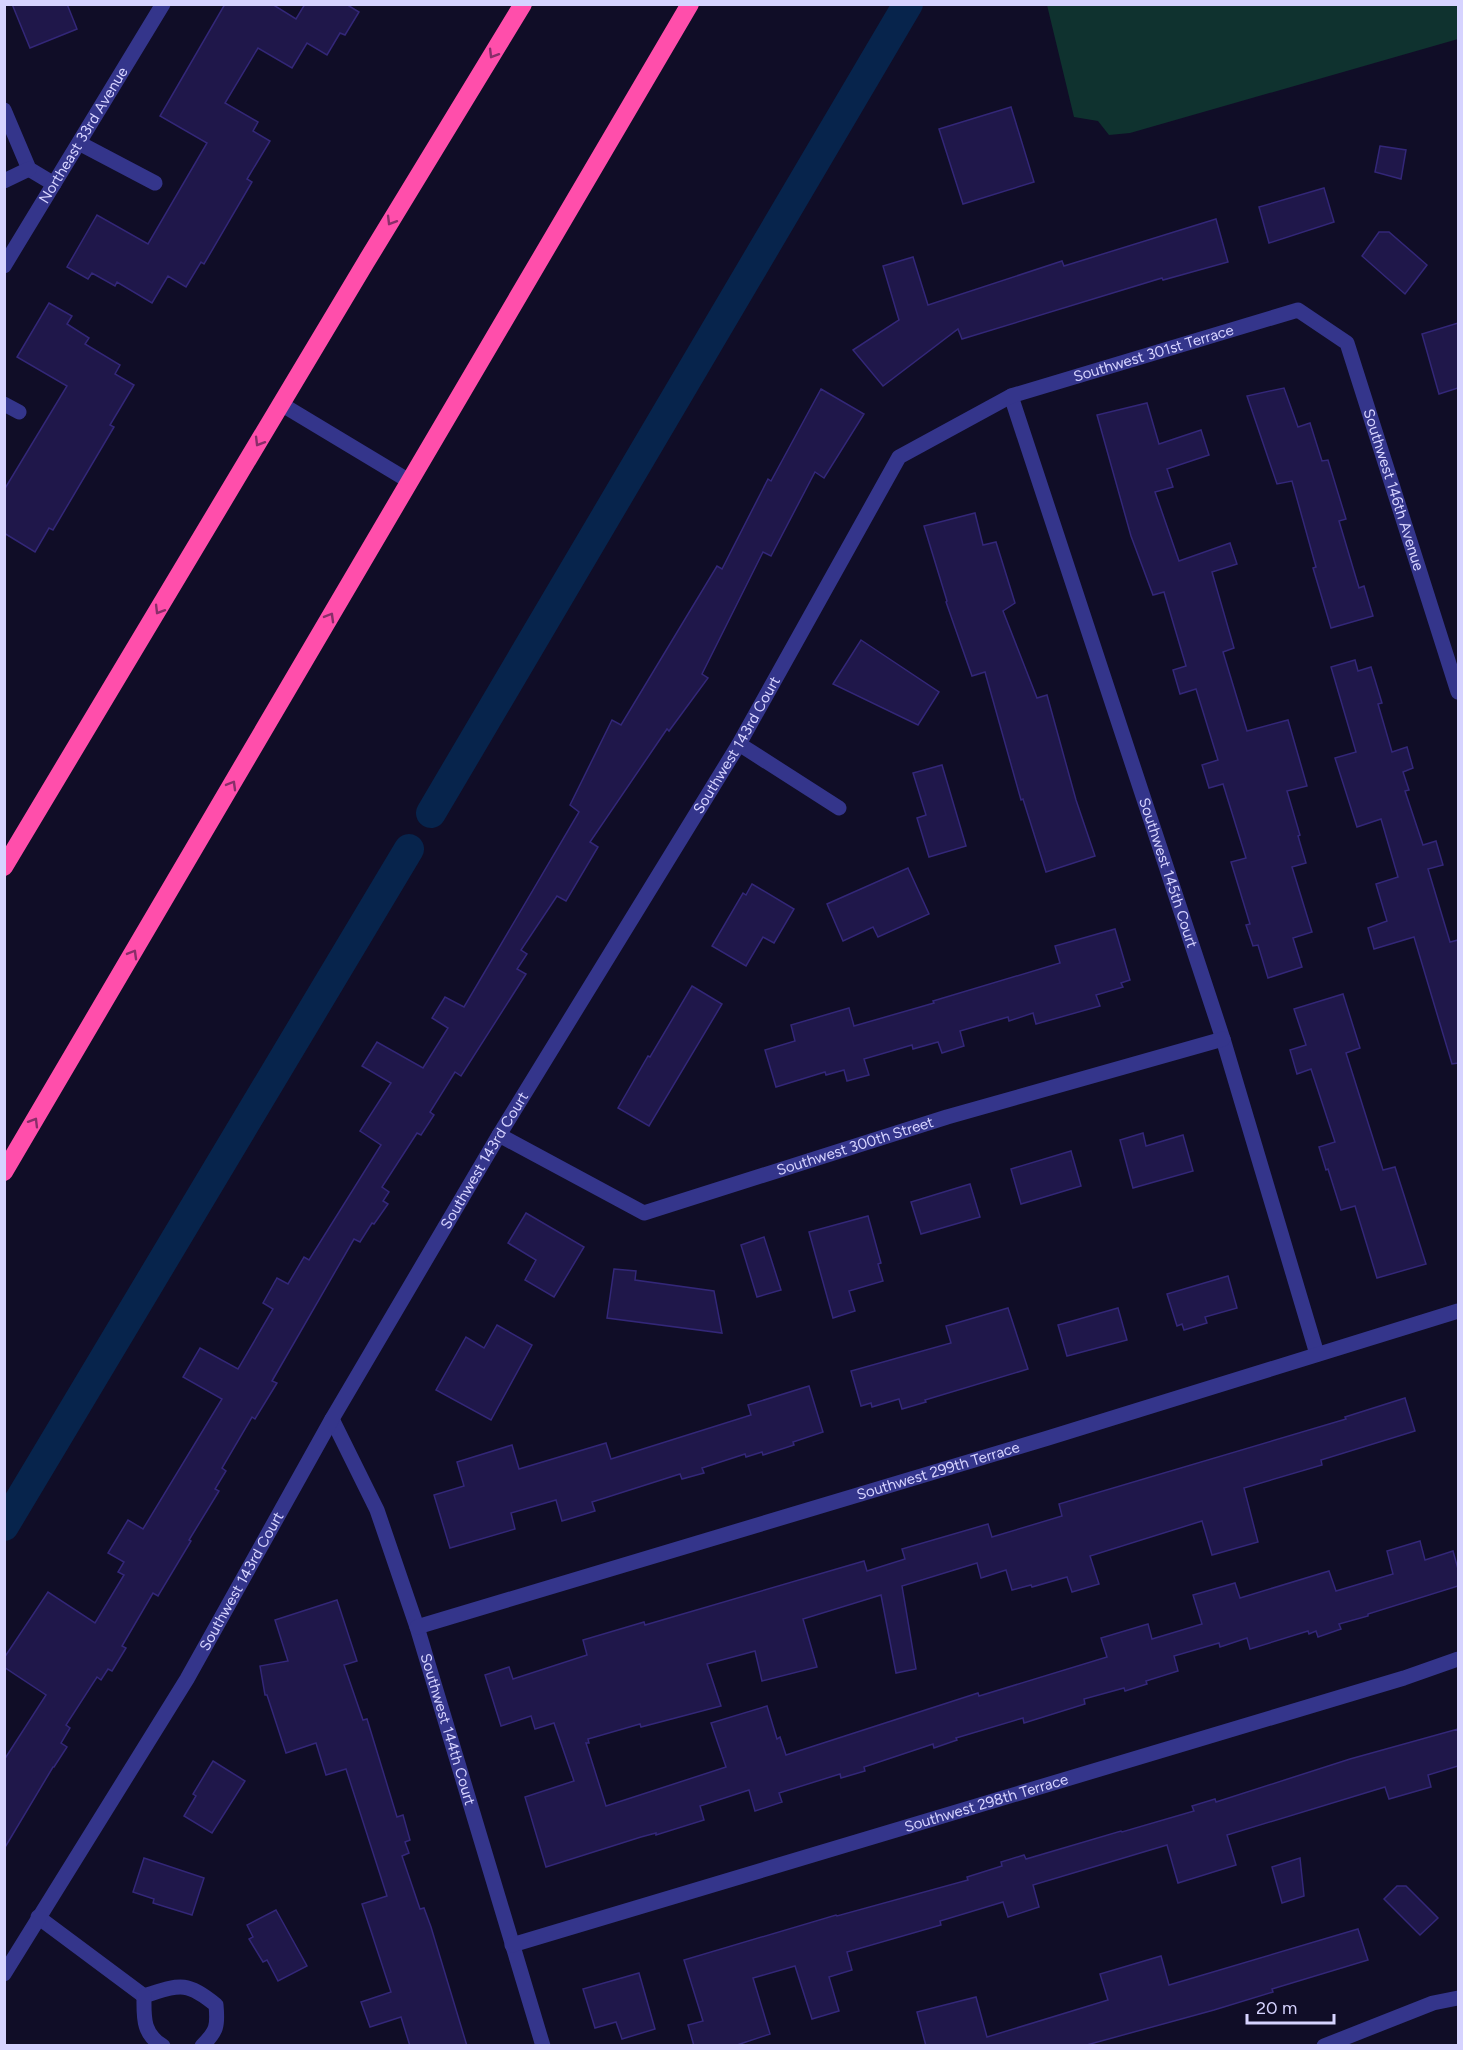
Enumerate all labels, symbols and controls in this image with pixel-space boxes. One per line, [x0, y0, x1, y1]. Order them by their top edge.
one-way arrow [488, 48, 500, 58]
street label: Northeast 33rd Avenue [35, 64, 132, 207]
one-way arrow [387, 215, 399, 225]
street label: Southwest 301st Terrace [1071, 321, 1236, 386]
street label: Southwest 146th Avenue [1360, 407, 1428, 573]
one-way arrow [254, 436, 266, 446]
one-way arrow [154, 604, 166, 614]
one-way arrow [323, 613, 334, 623]
street label: Southwest 143rd Court [689, 673, 784, 817]
one-way arrow [224, 781, 236, 791]
street label: Southwest 145th Court [1135, 795, 1201, 950]
one-way arrow [126, 950, 138, 960]
street label: Southwest 143rd Court [437, 1088, 532, 1232]
street label: Southwest 300th Street [774, 1113, 936, 1179]
one-way arrow [27, 1118, 39, 1128]
street label: Southwest 299th Terrace [854, 1438, 1022, 1504]
street label: Southwest 143rd Court [196, 1508, 288, 1654]
street label: Southwest 144th Court [416, 1651, 479, 1808]
street label: Southwest 298th Terrace [902, 1770, 1070, 1836]
scale bar [1247, 1987, 1334, 2025]
text: 20 m [1256, 1997, 1297, 2019]

